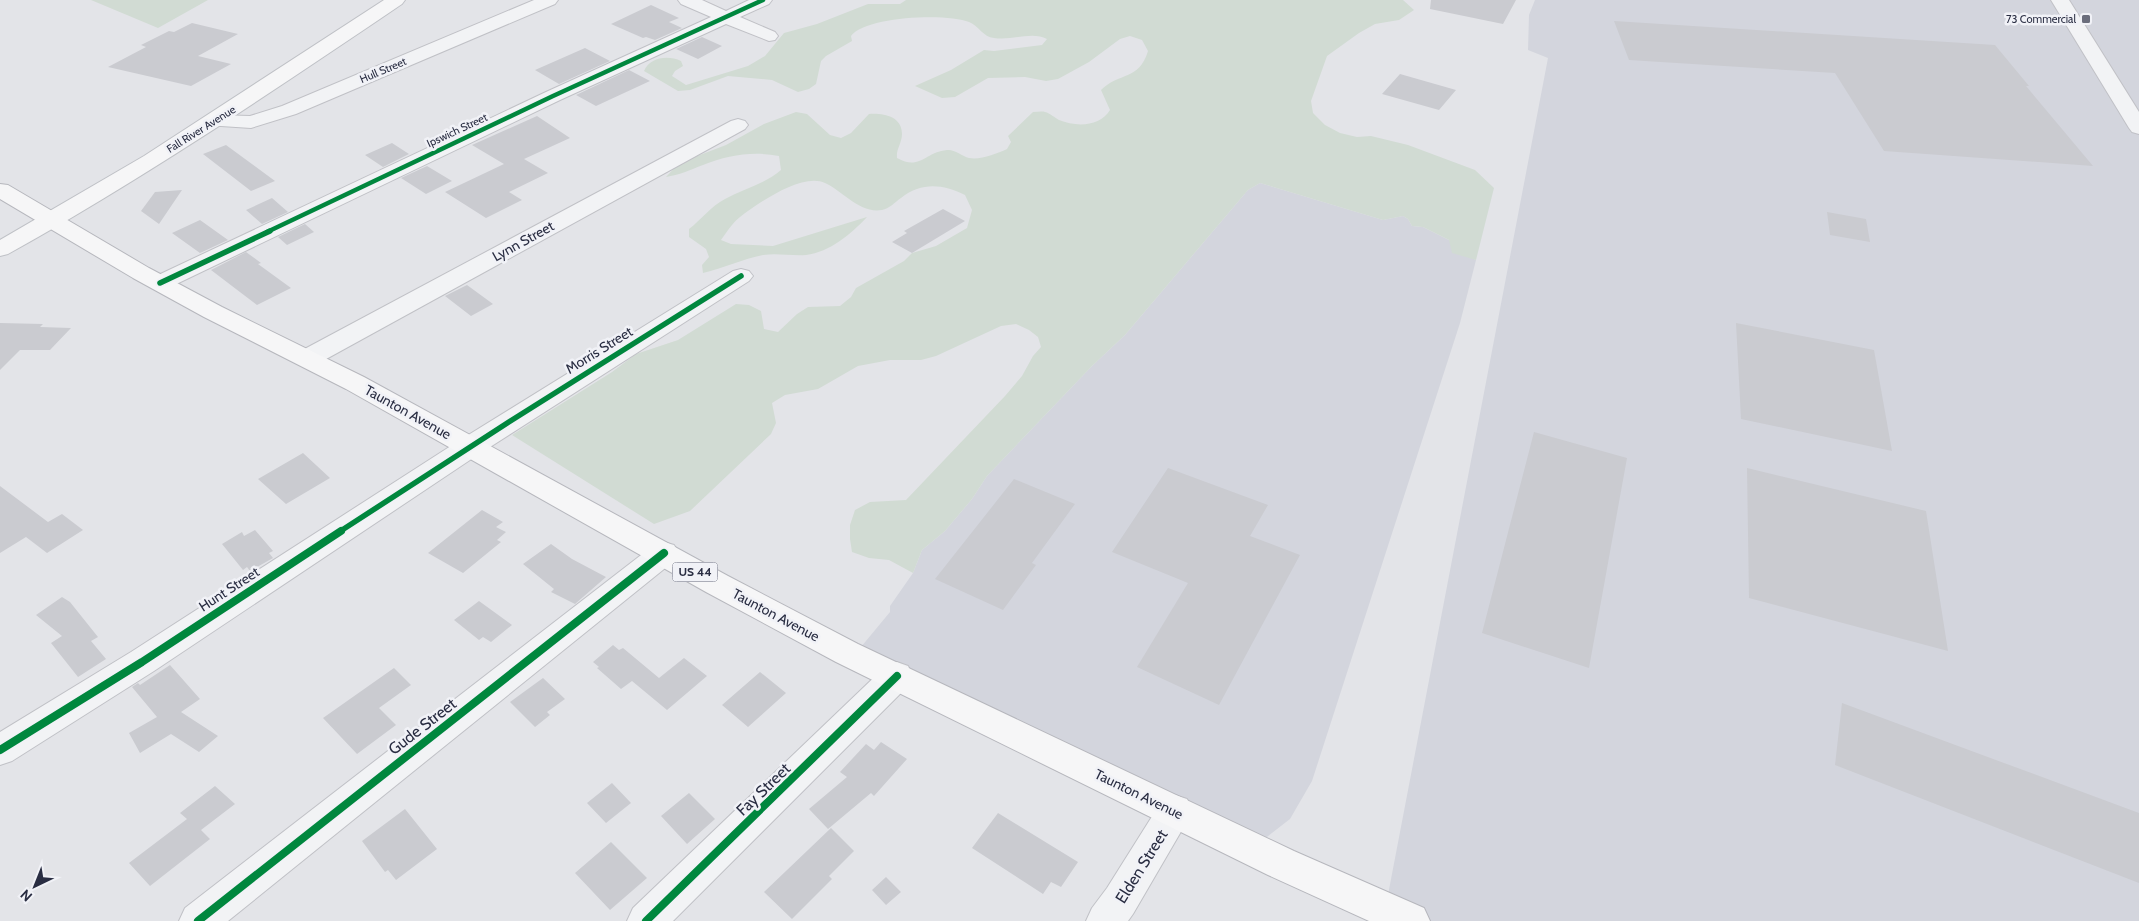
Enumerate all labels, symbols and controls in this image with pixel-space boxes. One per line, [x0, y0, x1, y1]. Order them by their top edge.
place label: 73 Commercial [2006, 12, 2076, 26]
marker: 73 Commercial [2080, 13, 2092, 25]
street label: Hull Street [358, 54, 409, 86]
street label: Fall River Avenue [164, 102, 238, 156]
street label: Ipswich Street [424, 110, 490, 150]
street label: Lynn Street [489, 217, 557, 265]
street label: Morris Street [562, 322, 636, 378]
street label: Taunton Avenue [362, 381, 454, 443]
road number: US 44 [672, 562, 718, 582]
street label: Hunt Street [195, 563, 263, 615]
street label: Taunton Avenue [729, 584, 823, 646]
street label: Gude Street [385, 694, 460, 759]
street label: Fay Street [732, 759, 795, 820]
street label: Taunton Avenue [1092, 765, 1186, 823]
street label: Elden Street [1111, 825, 1172, 907]
north arrow [10, 861, 60, 911]
text: N [16, 886, 36, 905]

